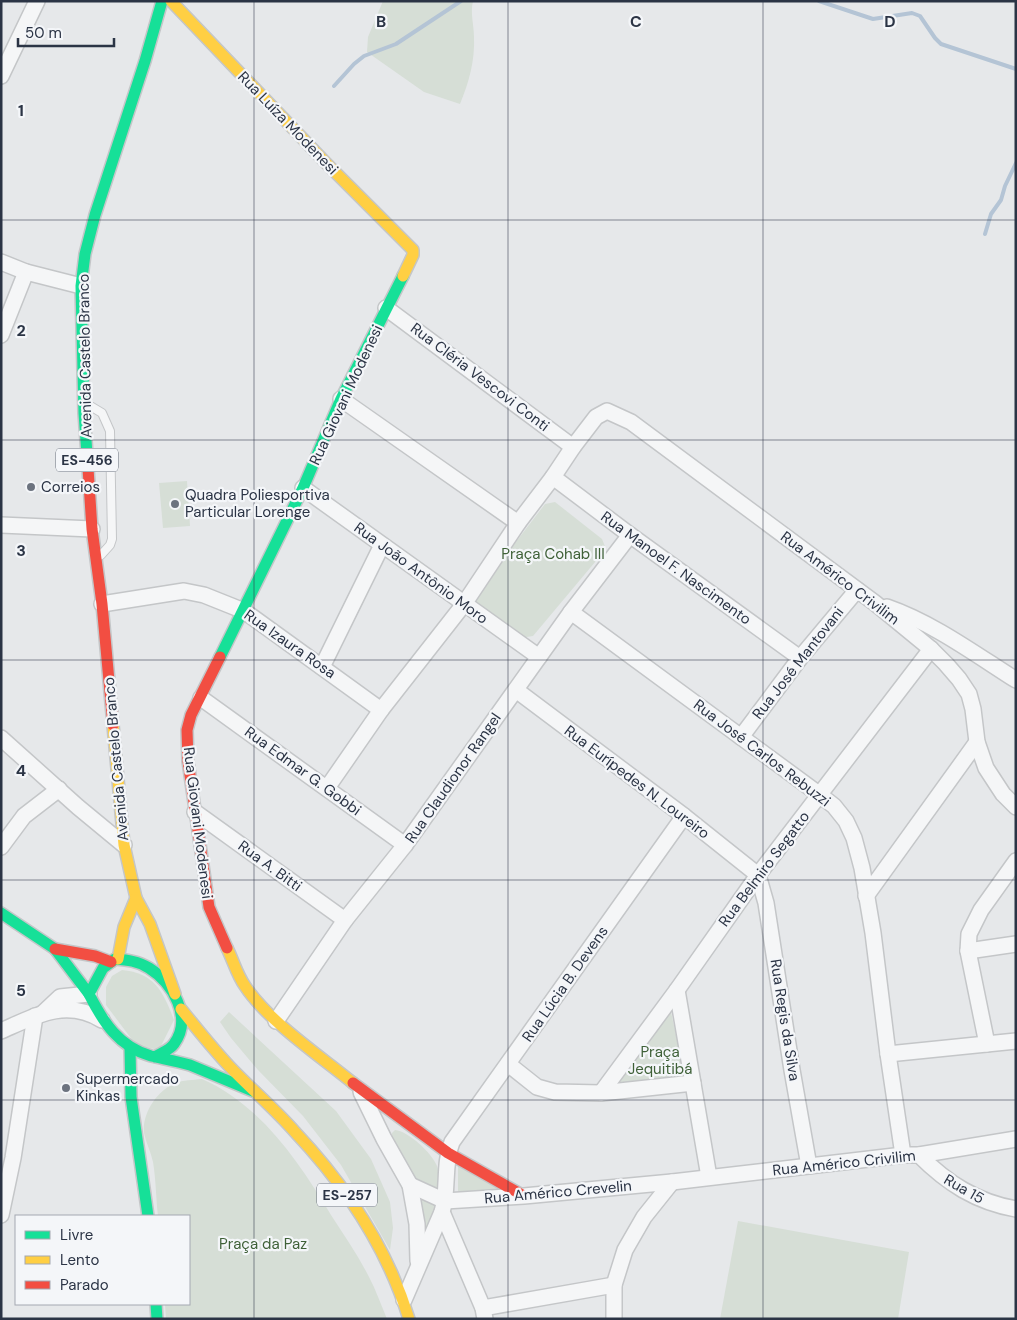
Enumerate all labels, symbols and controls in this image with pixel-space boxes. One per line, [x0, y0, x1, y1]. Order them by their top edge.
text: B [376, 11, 386, 32]
text: C [630, 11, 642, 32]
text: D [884, 11, 896, 32]
scale bar [18, 15, 114, 47]
text: 50 m [25, 23, 62, 43]
street label: Rua Luíza Modenesi [233, 67, 343, 179]
text: 1 [18, 100, 24, 121]
street label: Avenida Castelo Branco [74, 274, 96, 438]
street label: Rua Cléria Vescovi Conti [406, 318, 554, 436]
text: 2 [16, 320, 26, 341]
street label: Rua Giovani Modenesi [305, 322, 387, 468]
road number: ES-456 [56, 448, 118, 472]
place label: Correios [41, 477, 100, 497]
marker: Correios [25, 481, 37, 493]
place label: Quadra Poliesportiva Particular Lorenge [185, 485, 330, 522]
marker: Quadra Poliesportiva Particular Lorenge [169, 498, 181, 510]
street label: Rua Manoel F. Nascimento [597, 507, 755, 629]
street label: Rua João Antônio Moro [350, 518, 492, 628]
street label: Rua Américo Crivilim [777, 527, 903, 629]
text: 3 [16, 540, 26, 561]
park label: Praça Cohab III [501, 544, 605, 564]
street label: Rua José Mantovani [748, 603, 848, 723]
street label: Rua Izaura Rosa [240, 605, 340, 683]
street label: Avenida Castelo Branco [99, 676, 133, 842]
street label: Rua José Carlos Rebuzzi [689, 695, 835, 811]
street label: Rua Claudionor Rangel [400, 709, 506, 847]
street label: Rua Eurípedes N. Loureiro [560, 721, 714, 843]
street label: Rua Edmar G. Gobbi [241, 722, 365, 820]
street label: Rua Giovani Modenesi [179, 746, 217, 900]
text: 4 [16, 760, 26, 781]
street label: Rua Belmiro Segatto [714, 807, 814, 931]
street label: Rua A. Bitti [234, 836, 306, 896]
street label: Rua Lúcia B. Devens [517, 922, 613, 1046]
street label: Rua Regis da Silva [766, 958, 804, 1082]
text: 5 [16, 980, 26, 1001]
park label: Praça Jequitibá [628, 1042, 692, 1079]
place label: Supermercado Kinkas [76, 1069, 179, 1106]
marker: Supermercado Kinkas [60, 1082, 72, 1094]
street label: Rua Américo Crivilim [771, 1146, 917, 1180]
street label: Rua 15 [940, 1169, 988, 1209]
street label: Rua Américo Crevelin [483, 1176, 633, 1208]
road number: ES-257 [317, 1184, 377, 1206]
legend [15, 1215, 190, 1305]
text: Livre [60, 1225, 93, 1245]
park label: Praça da Paz [219, 1234, 307, 1254]
text: Lento [60, 1250, 99, 1270]
text: Parado [60, 1275, 109, 1295]

